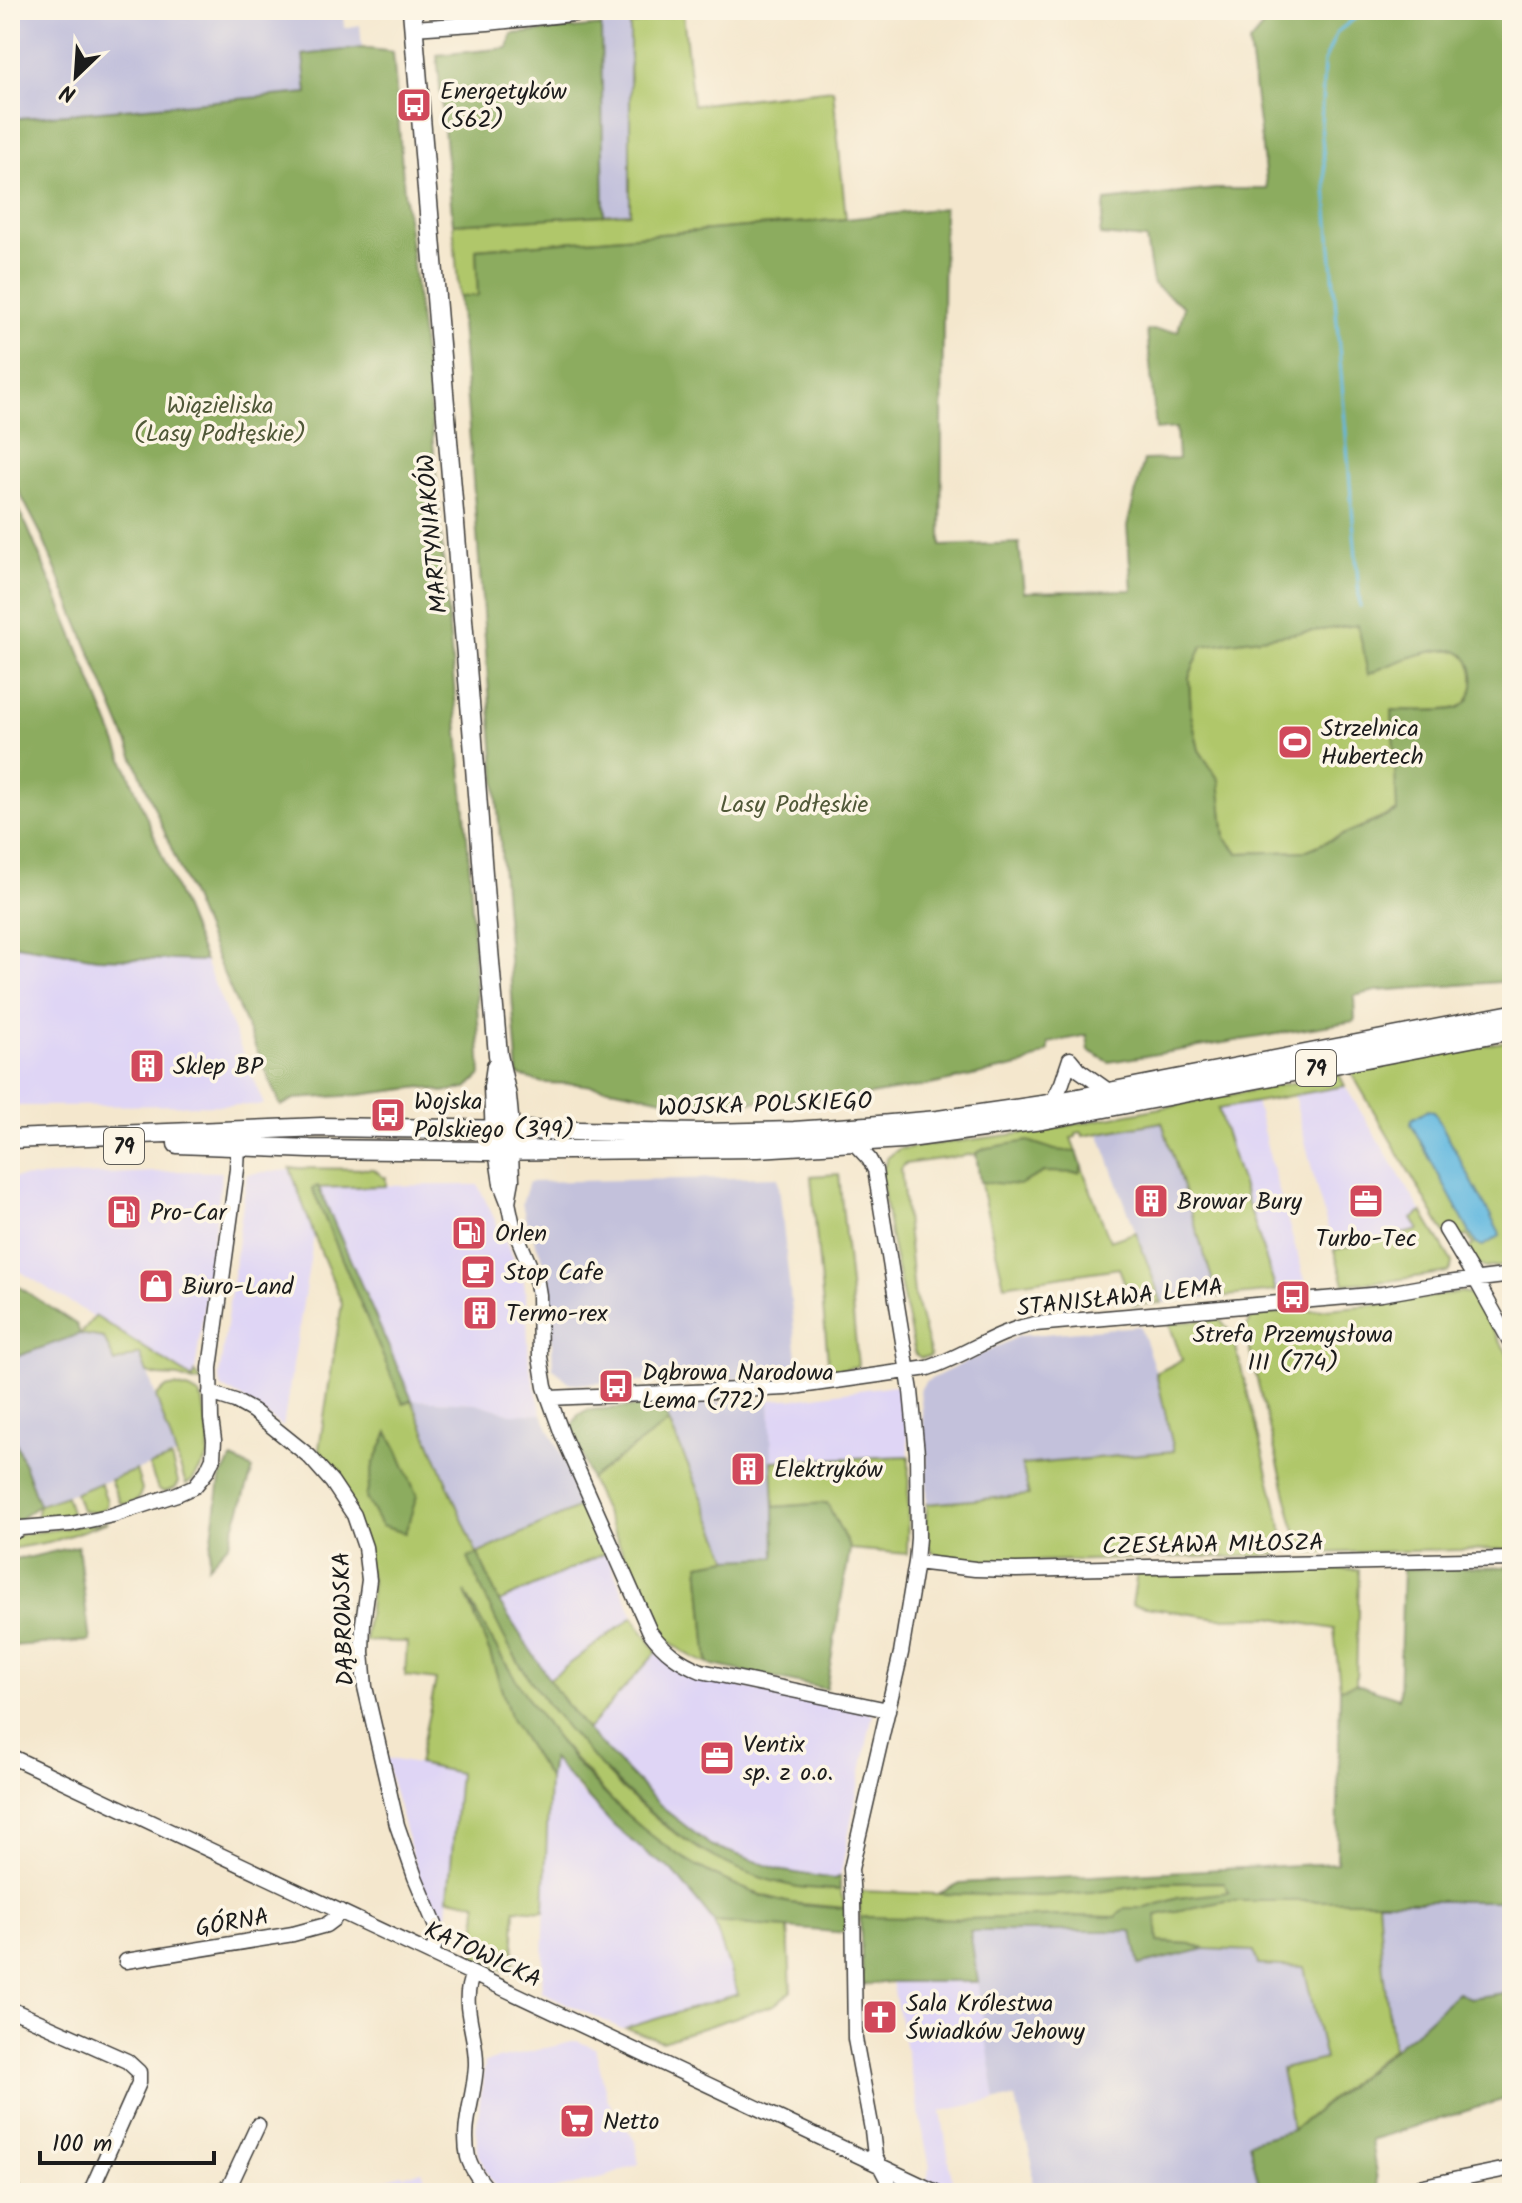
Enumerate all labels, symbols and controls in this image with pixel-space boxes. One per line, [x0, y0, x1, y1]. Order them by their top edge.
north arrow [36, 36, 116, 116]
text: N [55, 73, 82, 111]
place label: Energetyków (562) [440, 73, 567, 140]
bus stop icon: Energetyków (562) [395, 86, 433, 124]
park label: Wiązieliska (Lasy Podłęskie) [134, 387, 306, 454]
street label: MARTYNIAKÓW [407, 452, 460, 615]
place label: Strzelnica Hubertech [1321, 710, 1424, 777]
sports icon: Strzelnica Hubertech [1276, 723, 1314, 761]
park label: Lasy Podłęskie [720, 786, 868, 825]
building icon: Sklep BP [128, 1047, 166, 1085]
place label: Sklep BP [173, 1048, 264, 1087]
road number: 79 [1296, 1050, 1336, 1086]
street label: WOJSKA POLSKIEGO [657, 1082, 873, 1129]
place label: Wojska Polskiego (399) [414, 1083, 575, 1150]
bus stop icon: Wojska Polskiego (399) [369, 1096, 407, 1134]
road number: 79 [104, 1128, 144, 1164]
building icon: Browar Bury [1132, 1182, 1170, 1220]
office icon: Turbo-Tec [1347, 1182, 1385, 1220]
place label: Browar Bury [1177, 1183, 1303, 1222]
fuel station icon: Pro-Car [105, 1193, 143, 1231]
place label: Pro-Car [150, 1194, 228, 1233]
fuel station icon: Orlen [450, 1214, 488, 1252]
place label: Orlen [495, 1215, 547, 1254]
place label: Turbo-Tec [1315, 1220, 1417, 1259]
cafe icon: Stop Cafe [459, 1253, 497, 1291]
place label: Stop Cafe [504, 1254, 604, 1293]
shop icon: Biuro-Land [137, 1267, 175, 1305]
place label: Biuro-Land [182, 1268, 295, 1307]
street label: STANISŁAWA LEMA [1015, 1268, 1225, 1329]
bus stop icon: Strefa Przemysłowa III (774) [1274, 1278, 1312, 1316]
building icon: Termo-rex [461, 1294, 499, 1332]
place label: Termo-rex [506, 1295, 608, 1334]
place label: Strefa Przemysłowa III (774) [1193, 1316, 1393, 1383]
place label: Dąbrowa Narodowa Lema (772) [642, 1354, 834, 1421]
bus stop icon: Dąbrowa Narodowa Lema (772) [597, 1367, 635, 1405]
building icon: Elektryków [729, 1450, 767, 1488]
place label: Elektryków [774, 1451, 884, 1490]
street label: CZESŁAWA MIŁOSZA [1102, 1524, 1324, 1567]
street label: DĄBROWSKA [323, 1551, 366, 1687]
place label: Ventix sp. z o.o. [743, 1726, 833, 1793]
office icon: Ventix sp. z o.o. [698, 1739, 736, 1777]
street label: GÓRNA [192, 1898, 272, 1949]
street label: KATOWICKA [417, 1911, 548, 2000]
place label: Sala Królestwa Świadków Jehowy [906, 1985, 1086, 2052]
church icon: Sala Królestwa Świadków Jehowy [861, 1998, 899, 2036]
supermarket icon: Netto [558, 2102, 596, 2140]
place label: Netto [603, 2103, 660, 2142]
scale bar [40, 2115, 214, 2165]
text: 100 m [52, 2125, 112, 2164]

